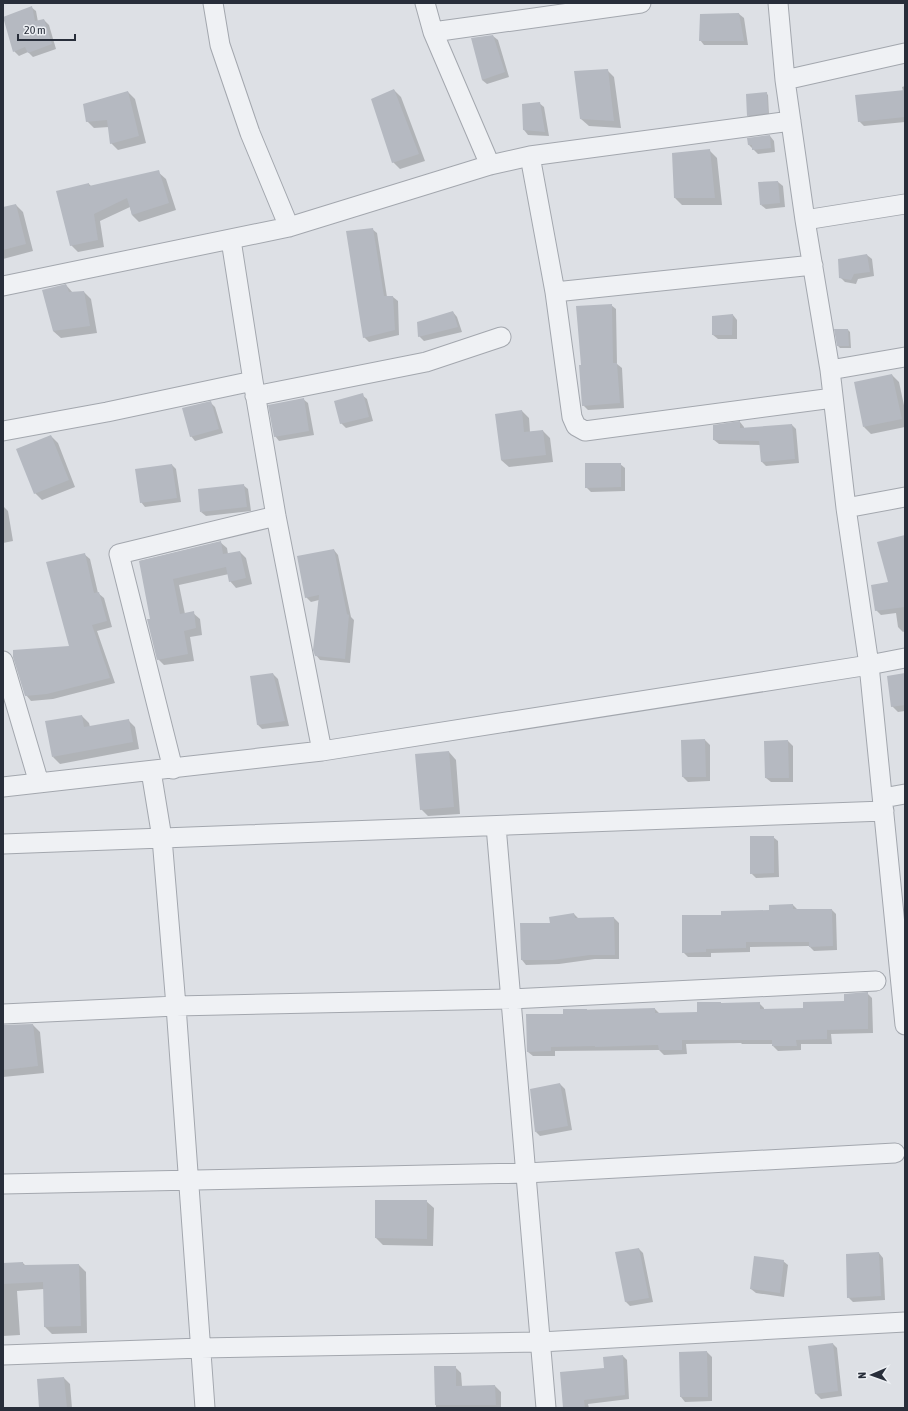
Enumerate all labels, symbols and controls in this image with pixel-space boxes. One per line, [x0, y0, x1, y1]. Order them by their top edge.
scale bar [18, 16, 75, 42]
text: 20 m [24, 23, 46, 37]
north arrow [852, 1355, 892, 1395]
text: N [856, 1372, 868, 1379]

